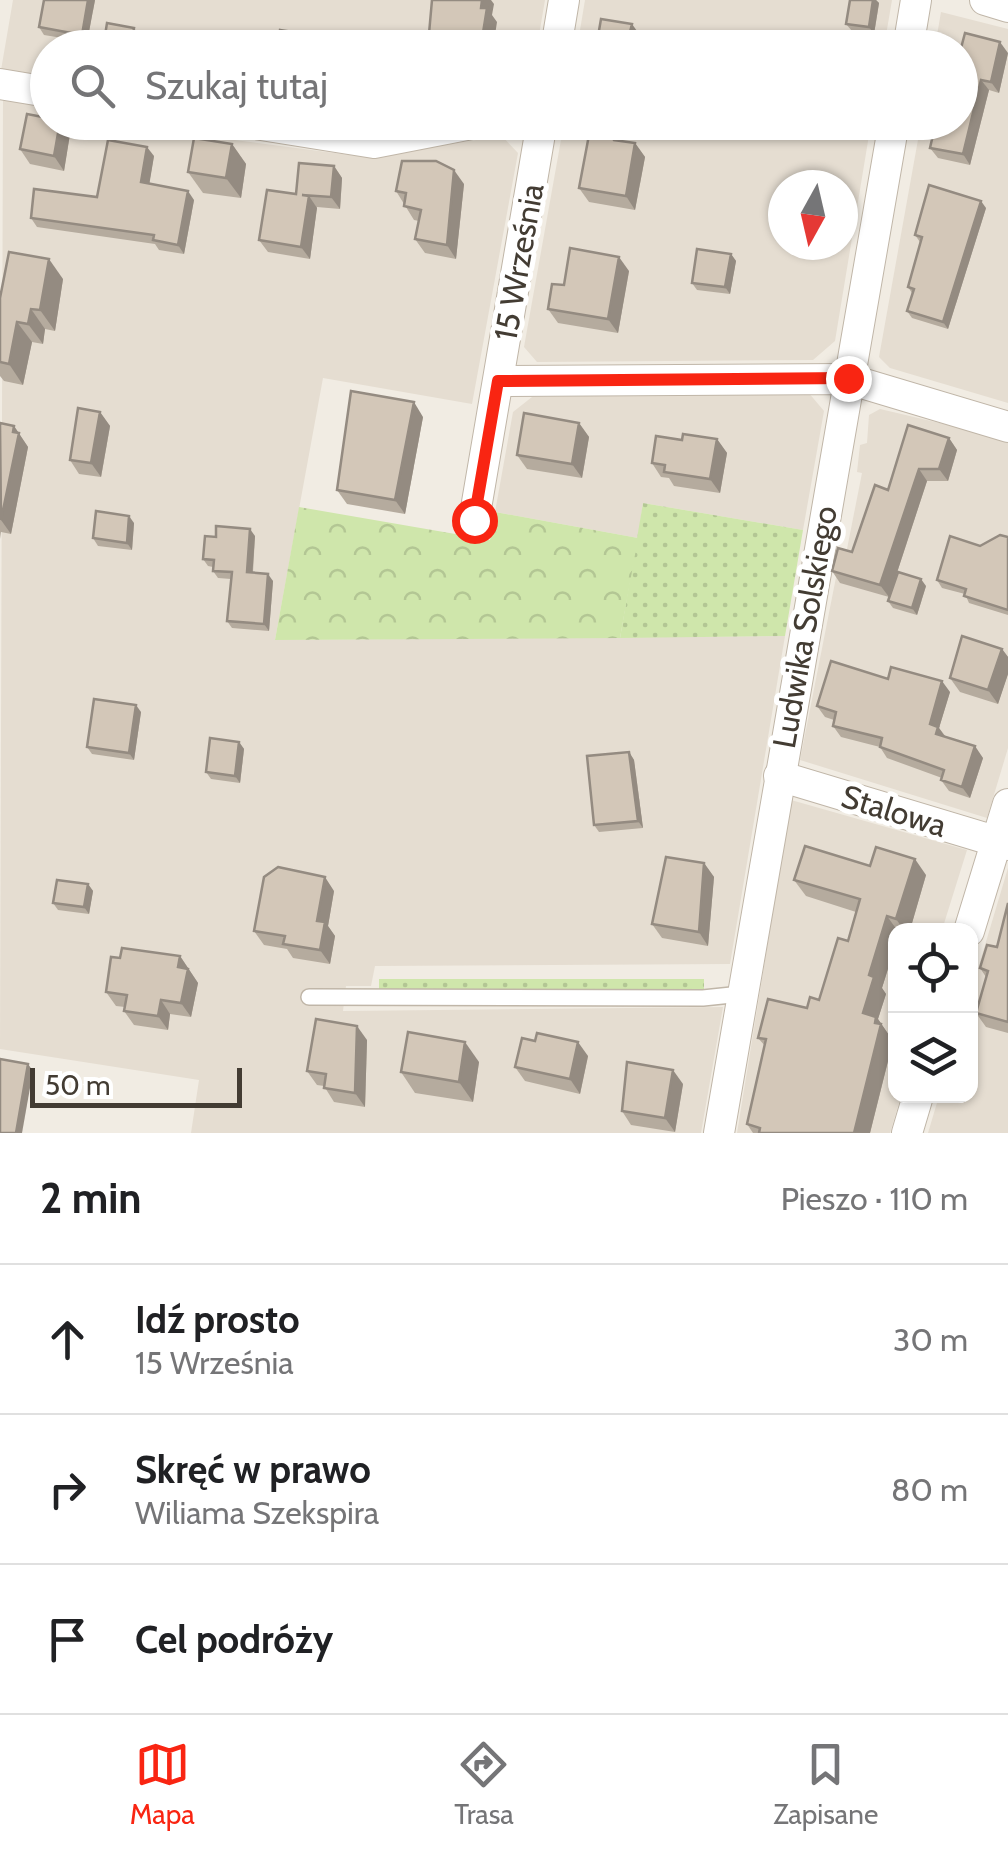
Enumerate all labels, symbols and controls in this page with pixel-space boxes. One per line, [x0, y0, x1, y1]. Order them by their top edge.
search box [30, 30, 978, 140]
icon: search [65, 58, 120, 113]
text: Szukaj tutaj [145, 62, 328, 109]
north arrow [768, 170, 858, 260]
street label: 15 Września [486, 180, 552, 343]
route end [826, 356, 872, 402]
route start [452, 498, 498, 544]
street label: Ludwika Solskiego [764, 503, 845, 751]
street label: Stalowa [837, 776, 952, 845]
map controls [888, 923, 978, 1103]
button: locate [888, 923, 978, 1013]
button: layers [888, 1013, 978, 1103]
scale bar [30, 1063, 242, 1108]
text: 50 m [45, 1068, 111, 1102]
text: 2 min [40, 1172, 141, 1224]
text: Pieszo · 110 m [781, 1179, 968, 1218]
text: Idź prosto [135, 1296, 300, 1343]
icon: ahead [40, 1312, 95, 1367]
text: 30 m [893, 1320, 968, 1359]
text: 15 Września [135, 1343, 294, 1382]
text: Skręć w prawo [135, 1446, 371, 1493]
icon: right [40, 1462, 95, 1517]
text: 80 m [891, 1470, 968, 1509]
text: Wiliama Szekspira [135, 1493, 379, 1532]
icon: arrive [40, 1612, 95, 1667]
text: Cel podróży [135, 1616, 333, 1663]
tab: Mapa [130, 1737, 195, 1831]
tab: Trasa [454, 1737, 514, 1831]
tab: Zapisane [773, 1737, 878, 1831]

